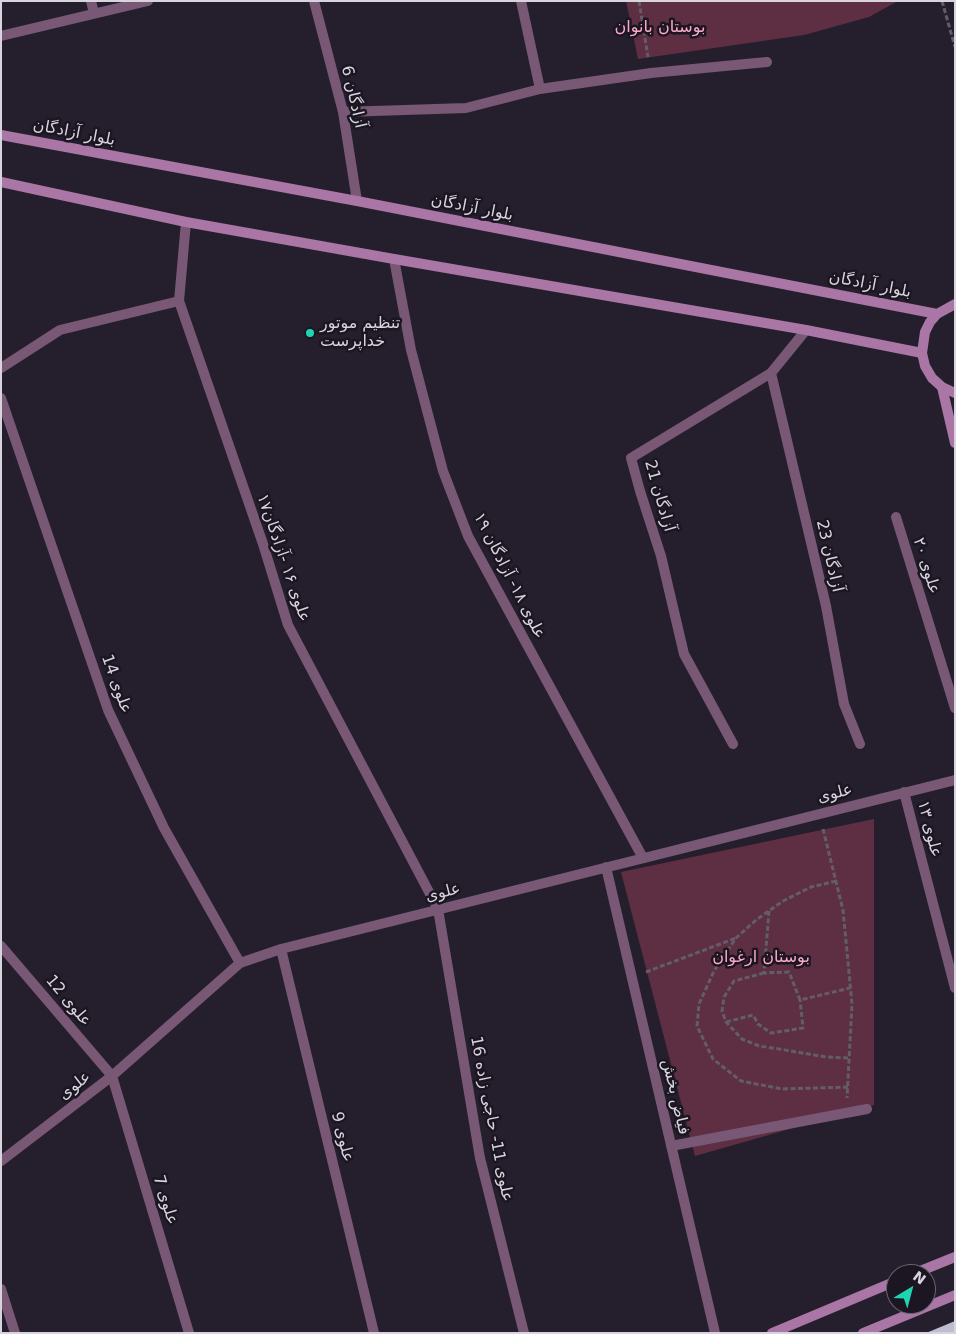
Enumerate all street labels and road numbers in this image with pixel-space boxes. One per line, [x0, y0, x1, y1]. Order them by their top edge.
street label: آزادگان 6 [337, 64, 369, 130]
street label: بلوار آزادگان [31, 116, 117, 150]
street label: بلوار آزادگان [429, 191, 515, 225]
street label: بلوار آزادگان [827, 268, 913, 302]
street label: آزادگان 21 [640, 458, 678, 534]
street label: علوی ۱۶ -آزادگان۱۷ [252, 492, 314, 624]
street label: علوی ۱٨- آزادگان ۱۹ [469, 510, 549, 642]
street label: آزادگان 23 [811, 518, 847, 594]
street label: علوی ۲۰ [908, 536, 944, 596]
street label: علوی 14 [97, 652, 135, 716]
street label: علوی [815, 780, 855, 808]
street label: علوی ۱۳ [913, 799, 945, 859]
street label: علوی [423, 879, 463, 907]
street label: علوی 12 [41, 971, 95, 1031]
street label: علوی 11- حاجی زاده 16 [466, 1035, 516, 1203]
street label: فیاض بخش [657, 1057, 693, 1137]
street label: علوی [55, 1067, 95, 1105]
street label: علوی 9 [327, 1110, 357, 1164]
street label: علوی 7 [148, 1173, 182, 1227]

